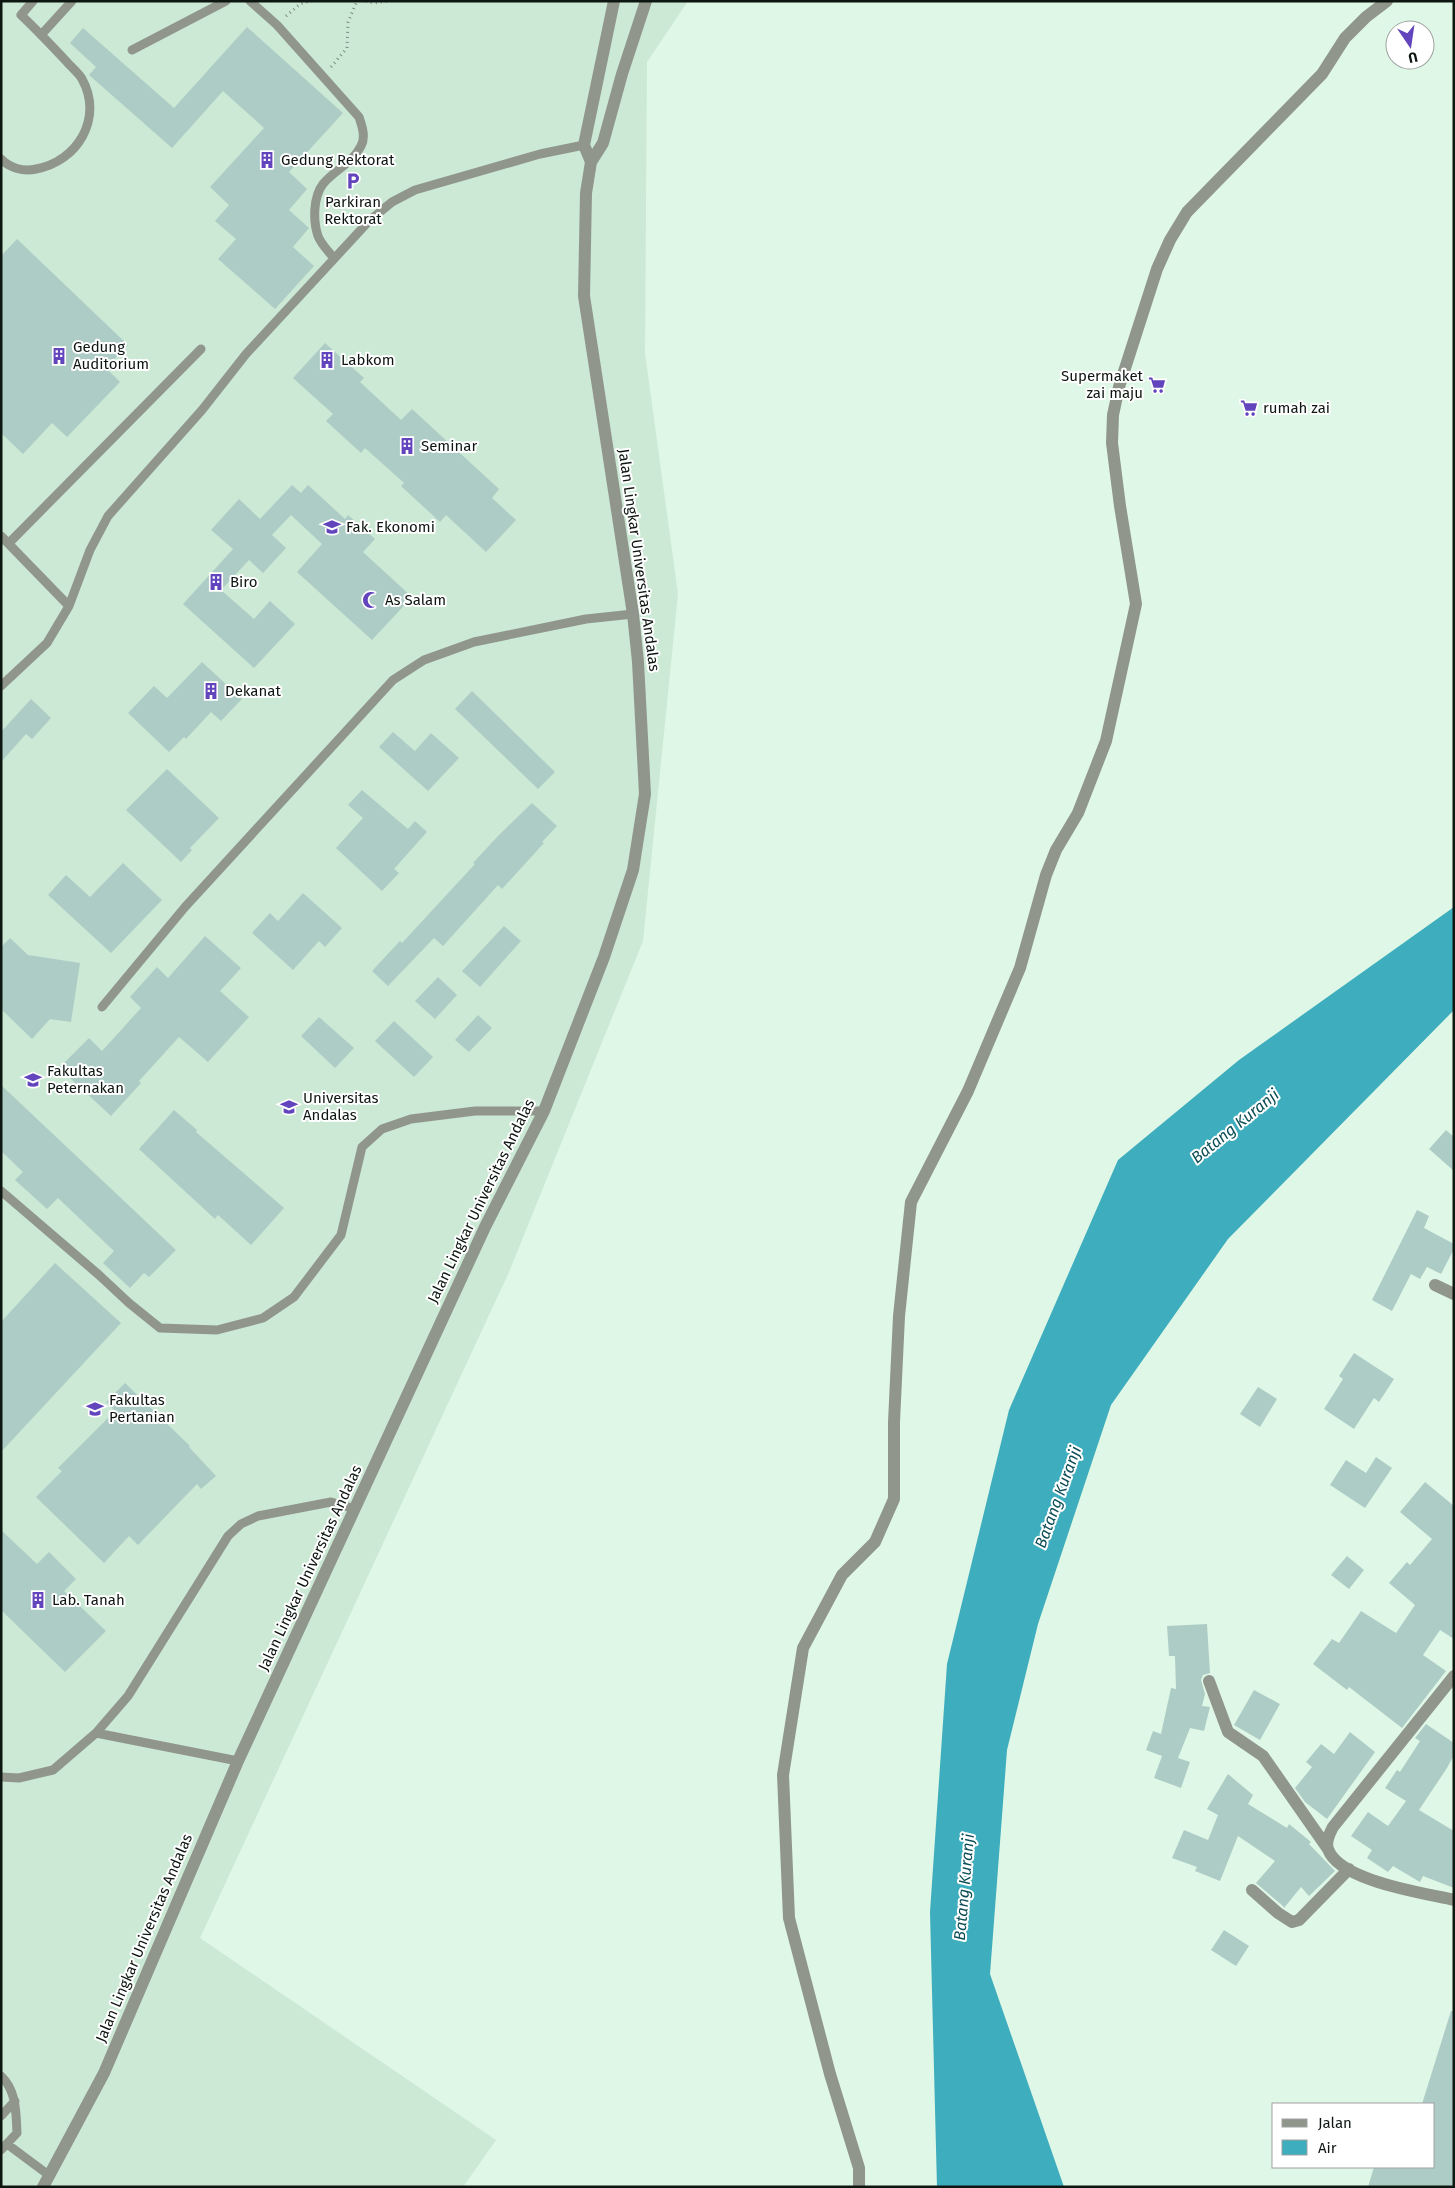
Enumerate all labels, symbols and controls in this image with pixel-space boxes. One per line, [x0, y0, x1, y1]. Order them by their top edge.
north arrow [1385, 20, 1435, 70]
text: U [1406, 48, 1419, 66]
building icon: Gedung Rektorat [257, 150, 277, 170]
place label: Gedung Rektorat [281, 151, 395, 169]
parking icon: Parkiran Rektorat [343, 171, 363, 191]
place label: Parkiran Rektorat [324, 193, 382, 228]
place label: Gedung Auditorium [73, 338, 149, 373]
building icon: Gedung Auditorium [49, 346, 69, 366]
building icon: Labkom [317, 350, 337, 370]
place label: Labkom [341, 351, 395, 369]
place label: Supermaket zai maju [1061, 367, 1144, 402]
supermarket icon: Supermaket zai maju [1147, 375, 1167, 395]
supermarket icon: rumah zai [1239, 398, 1259, 418]
place label: rumah zai [1263, 399, 1330, 417]
building icon: Seminar [397, 436, 417, 456]
place label: Seminar [421, 437, 477, 455]
street label: Jalan Lingkar Universitas Andalas [614, 447, 664, 673]
school or university icon: Fak. Ekonomi [322, 517, 342, 537]
place label: Fak. Ekonomi [346, 518, 435, 536]
building icon: Biro [206, 572, 226, 592]
place label: Biro [230, 573, 257, 591]
mosque icon: As Salam [361, 590, 381, 610]
place label: As Salam [385, 591, 446, 609]
building icon: Dekanat [201, 681, 221, 701]
place label: Dekanat [225, 682, 281, 700]
place label: Fakultas Peternakan [47, 1062, 124, 1097]
school or university icon: Fakultas Peternakan [23, 1070, 43, 1090]
water label: Batang Kuranji [1187, 1085, 1283, 1167]
place label: Universitas Andalas [303, 1089, 379, 1124]
street label: Jalan Lingkar Universitas Andalas [424, 1096, 538, 1306]
school or university icon: Universitas Andalas [279, 1097, 299, 1117]
place label: Fakultas Pertanian [109, 1391, 175, 1426]
school or university icon: Fakultas Pertanian [85, 1399, 105, 1419]
water label: Batang Kuranji [1031, 1443, 1085, 1551]
street label: Jalan Lingkar Universitas Andalas [254, 1462, 366, 1674]
building icon: Lab. Tanah [28, 1590, 48, 1610]
place label: Lab. Tanah [52, 1591, 125, 1609]
street label: Jalan Lingkar Universitas Andalas [92, 1831, 196, 2045]
water label: Batang Kuranji [950, 1832, 978, 1941]
legend [1272, 2103, 1435, 2168]
text: Jalan [1318, 2114, 1352, 2132]
text: Air [1318, 2139, 1337, 2157]

